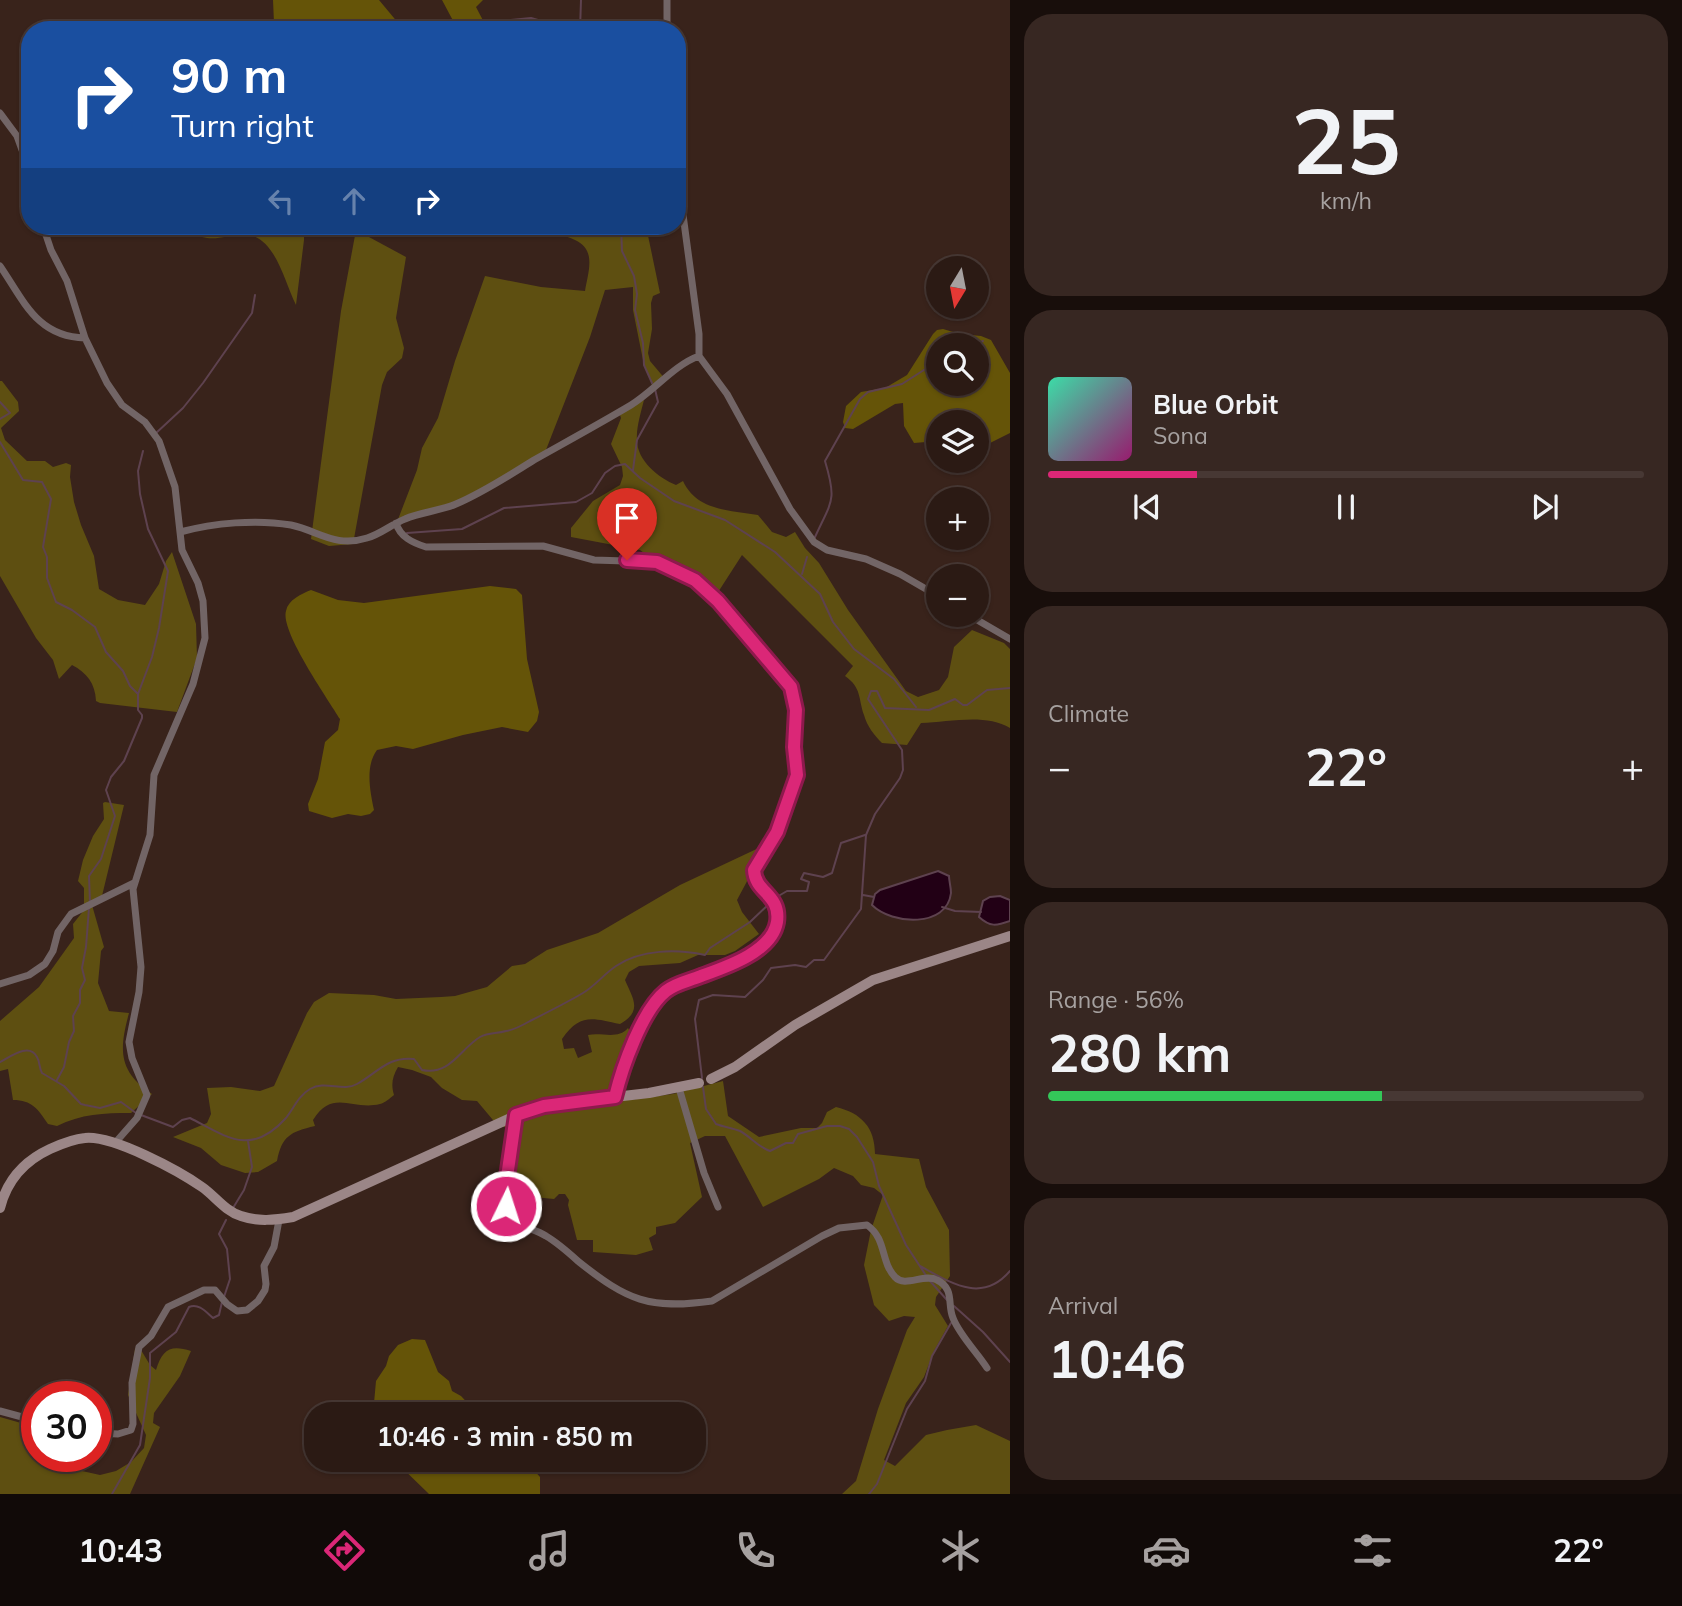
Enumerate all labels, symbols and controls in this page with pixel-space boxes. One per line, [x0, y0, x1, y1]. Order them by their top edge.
text: 90 m [171, 44, 287, 105]
icon: right [56, 49, 147, 140]
text: 25 [1291, 83, 1401, 197]
text: Turn right [171, 105, 314, 145]
icon: left [262, 182, 300, 220]
icon: ahead [335, 182, 373, 220]
icon: right [408, 182, 446, 220]
text: km/h [1320, 186, 1372, 215]
north arrow [926, 256, 989, 318]
map controls [926, 256, 989, 627]
button: search [926, 333, 989, 396]
text: Blue Orbit [1153, 388, 1278, 421]
button: layers [926, 410, 989, 473]
text: Sona [1153, 421, 1208, 450]
button: + [926, 487, 989, 550]
pin [597, 488, 657, 560]
icon: previous [1128, 488, 1166, 526]
icon: pause [1327, 488, 1365, 526]
icon: next [1526, 488, 1564, 526]
icon: arrive [608, 499, 646, 537]
button: − [926, 564, 989, 627]
text: Climate [1048, 699, 1129, 728]
text: 22° [1305, 734, 1387, 799]
text: − [1048, 743, 1071, 791]
text: + [1621, 743, 1644, 791]
text: Range · 56% [1048, 985, 1184, 1014]
text: 280 km [1048, 1020, 1231, 1085]
position arrow [469, 1169, 543, 1243]
text: Arrival [1048, 1291, 1118, 1320]
text: 10:46 [1048, 1326, 1186, 1391]
speed limit sign: 30 [21, 1381, 112, 1472]
text: 10:46 · 3 min · 850 m [377, 1420, 633, 1453]
icon: directions [320, 1526, 369, 1575]
icon: music [525, 1526, 574, 1575]
icon: phone [731, 1526, 780, 1575]
icon: climate [936, 1526, 985, 1575]
icon: car [1142, 1526, 1191, 1575]
icon: filters [1348, 1526, 1397, 1575]
text: 10:43 [78, 1530, 163, 1570]
text: 22° [1553, 1530, 1604, 1570]

